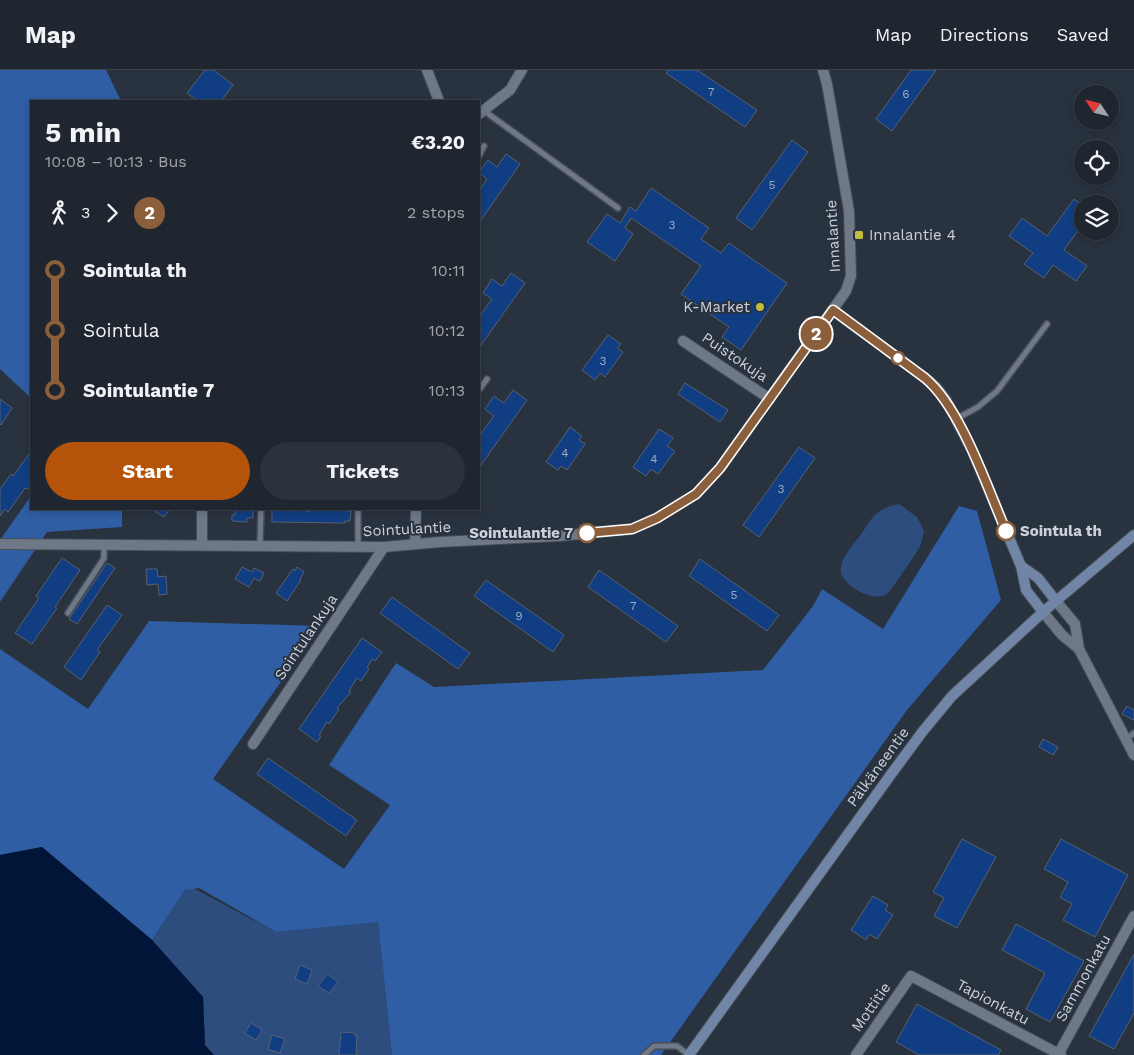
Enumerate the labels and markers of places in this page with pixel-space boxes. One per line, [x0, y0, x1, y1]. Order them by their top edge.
place label: Innalantie 4 [869, 226, 956, 244]
marker: Innalantie 4 [853, 229, 865, 241]
place label: K-Market [683, 298, 751, 316]
marker: K-Market [754, 301, 766, 313]
unlabelled marker [891, 351, 905, 365]
marker: Sointula th [996, 521, 1016, 541]
place label: Sointula th [1020, 522, 1102, 540]
marker: Sointulantie 7 [577, 523, 597, 543]
place label: Sointulantie 7 [469, 524, 573, 542]

